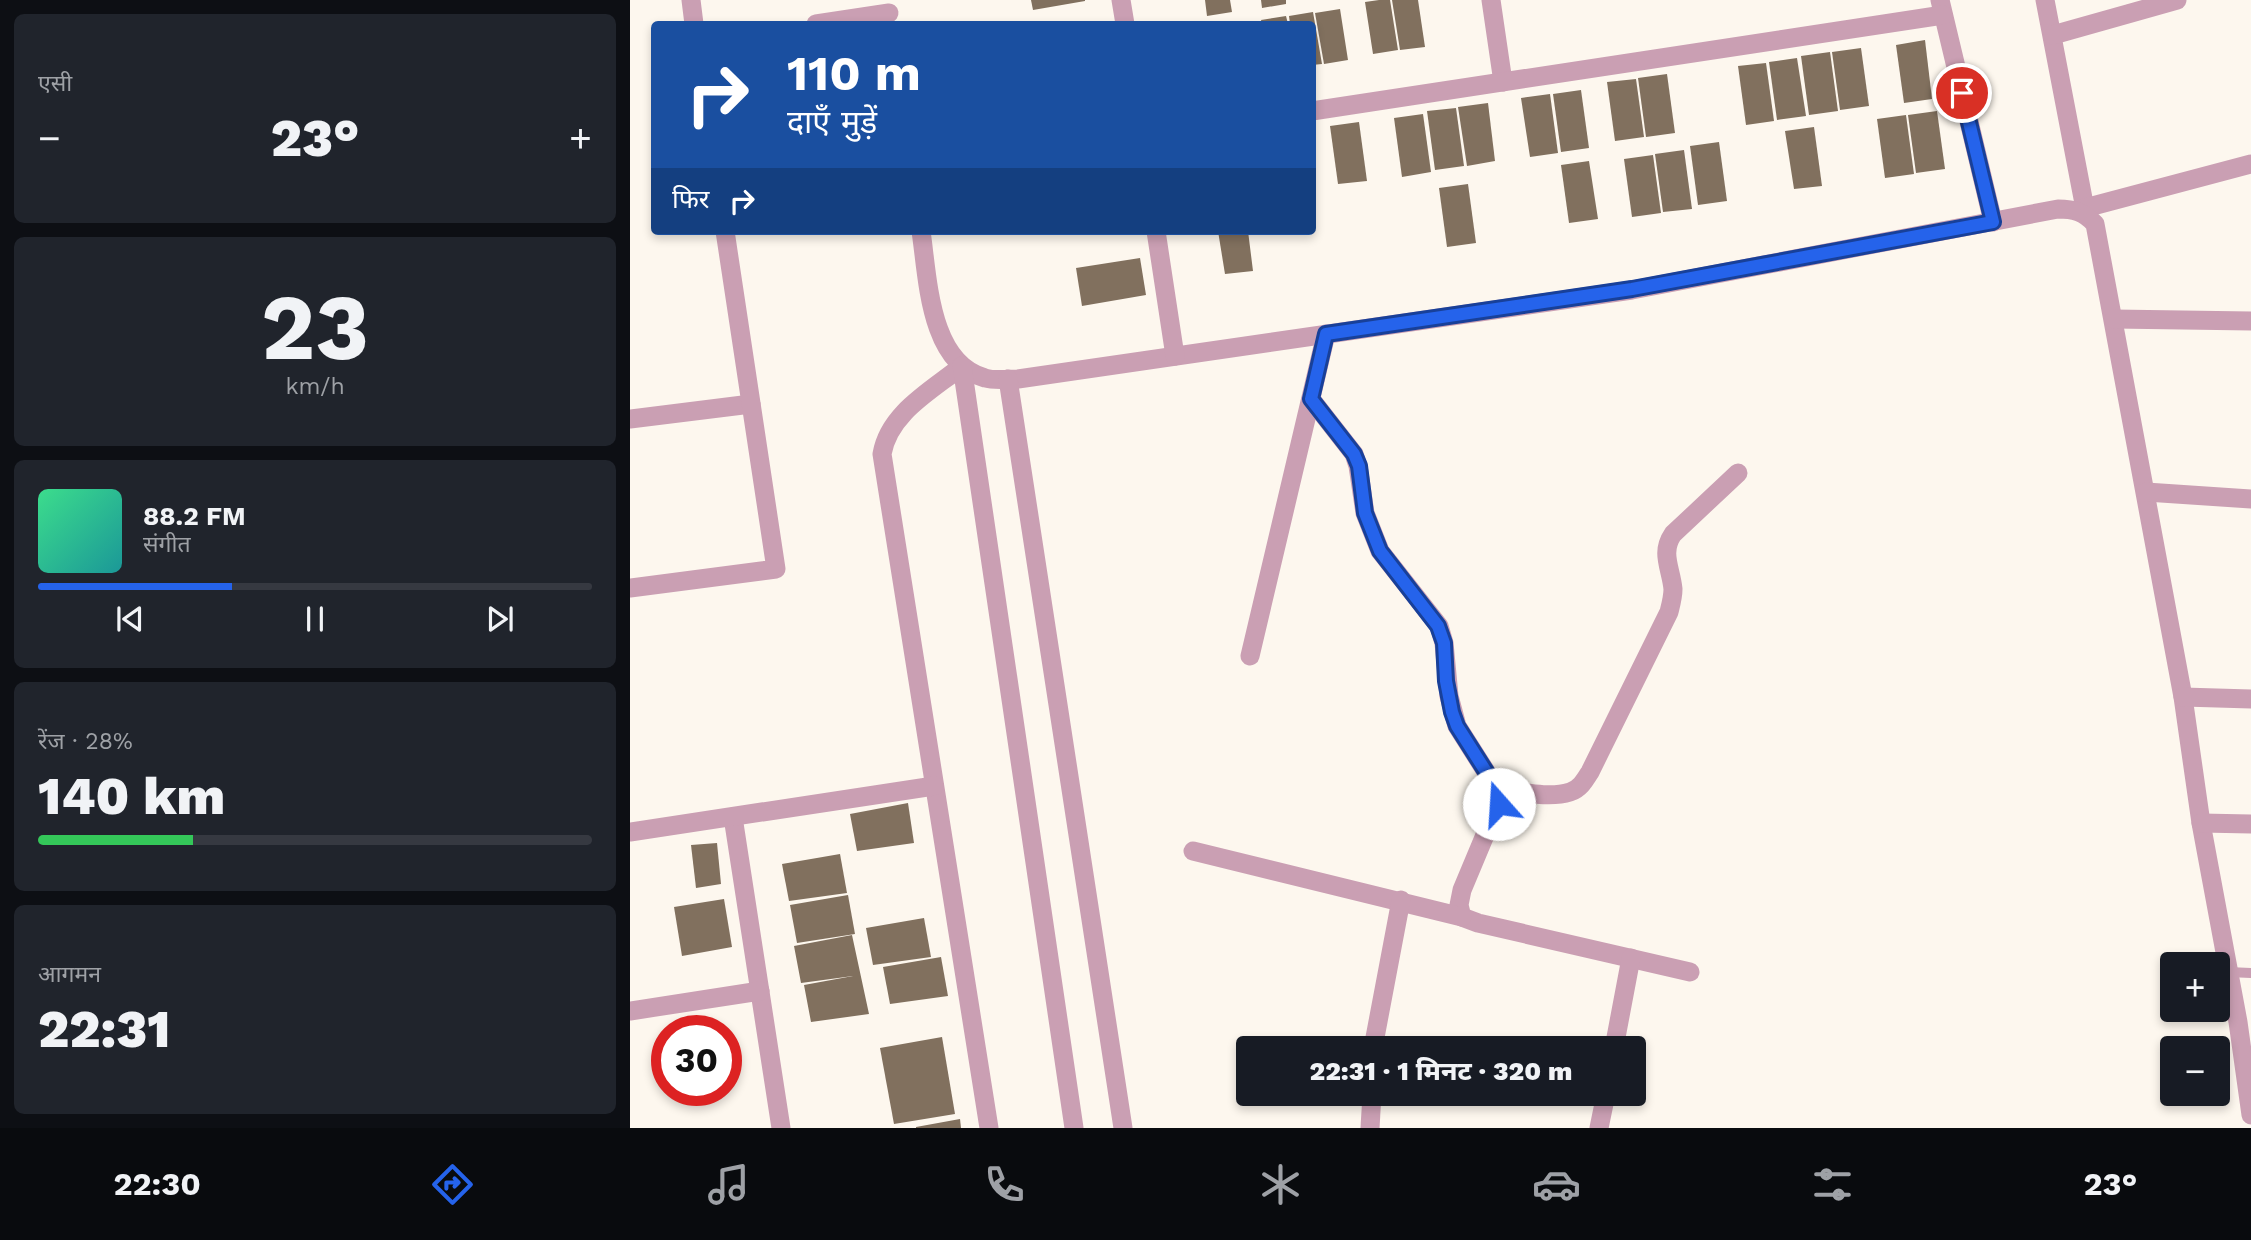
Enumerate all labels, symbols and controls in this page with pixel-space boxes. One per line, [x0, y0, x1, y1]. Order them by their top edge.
text: 110 m [787, 44, 921, 102]
icon: right [672, 49, 763, 140]
pin [1932, 63, 1992, 123]
text: एसी [38, 70, 72, 97]
icon: arrive [1943, 74, 1981, 112]
text: दाएँ मुड़ें [787, 103, 877, 141]
text: 23° [271, 108, 359, 169]
text: − [38, 116, 61, 160]
text: + [569, 116, 592, 160]
icon: right [723, 182, 761, 220]
text: फिर [672, 184, 709, 214]
text: 23 [261, 274, 369, 381]
text: km/h [285, 373, 345, 400]
text: 88.2 FM [143, 501, 246, 531]
text: संगीत [143, 531, 191, 558]
icon: previous [111, 600, 149, 638]
icon: pause [296, 600, 334, 638]
icon: next [481, 600, 519, 638]
text: रेंज · 28% [38, 728, 133, 755]
text: 140 km [38, 766, 225, 827]
position arrow [1462, 767, 1536, 841]
map controls [2160, 952, 2230, 1106]
button: + [2160, 952, 2230, 1022]
text: आगमन [38, 961, 101, 988]
text: 22:31 [38, 999, 171, 1060]
speed limit sign: 30 [651, 1015, 742, 1106]
button: − [2160, 1036, 2230, 1106]
text: 22:31 · 1 मिनट · 320 m [1310, 1056, 1572, 1086]
icon: directions [428, 1160, 477, 1209]
icon: music [704, 1160, 753, 1209]
icon: phone [980, 1160, 1029, 1209]
icon: climate [1256, 1160, 1305, 1209]
icon: car [1532, 1160, 1581, 1209]
icon: filters [1808, 1160, 1857, 1209]
text: 22:30 [113, 1165, 201, 1203]
text: 23° [2084, 1165, 2137, 1203]

